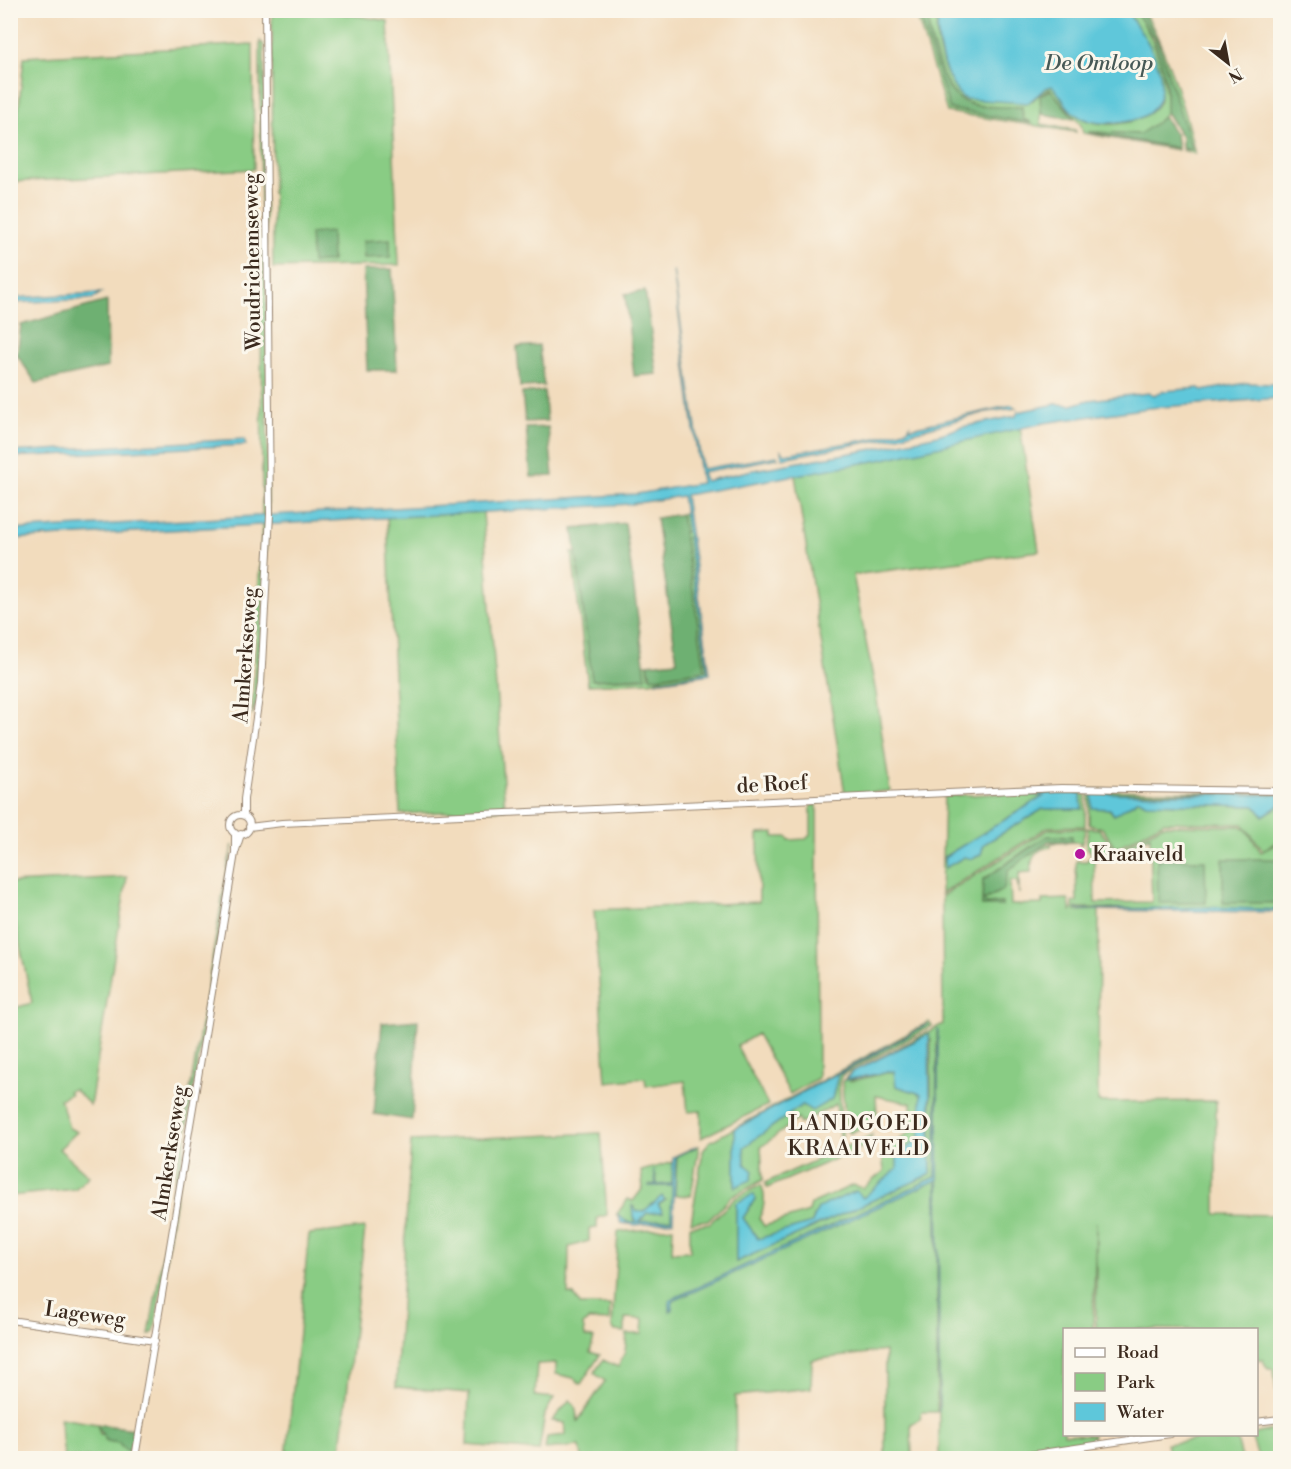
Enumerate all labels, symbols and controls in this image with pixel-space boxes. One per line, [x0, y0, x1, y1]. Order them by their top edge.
north arrow [1198, 33, 1258, 93]
water label: De Omloop [1043, 50, 1154, 77]
text: N [1224, 63, 1246, 87]
street label: Woudrichemseweg [238, 173, 268, 352]
street label: Almkerkseweg [228, 586, 264, 725]
street label: de Roef [736, 770, 810, 800]
place label: Kraaiveld [1092, 842, 1183, 868]
marker: Kraaiveld [1073, 847, 1087, 861]
street label: Almkerkseweg [146, 1084, 194, 1224]
district label: LANDGOED KRAAIVELD [787, 1110, 931, 1162]
street label: Lageweg [43, 1296, 127, 1334]
legend [1063, 1328, 1258, 1436]
text: Road [1117, 1341, 1160, 1364]
text: Park [1117, 1371, 1156, 1394]
text: Water [1116, 1401, 1165, 1424]

